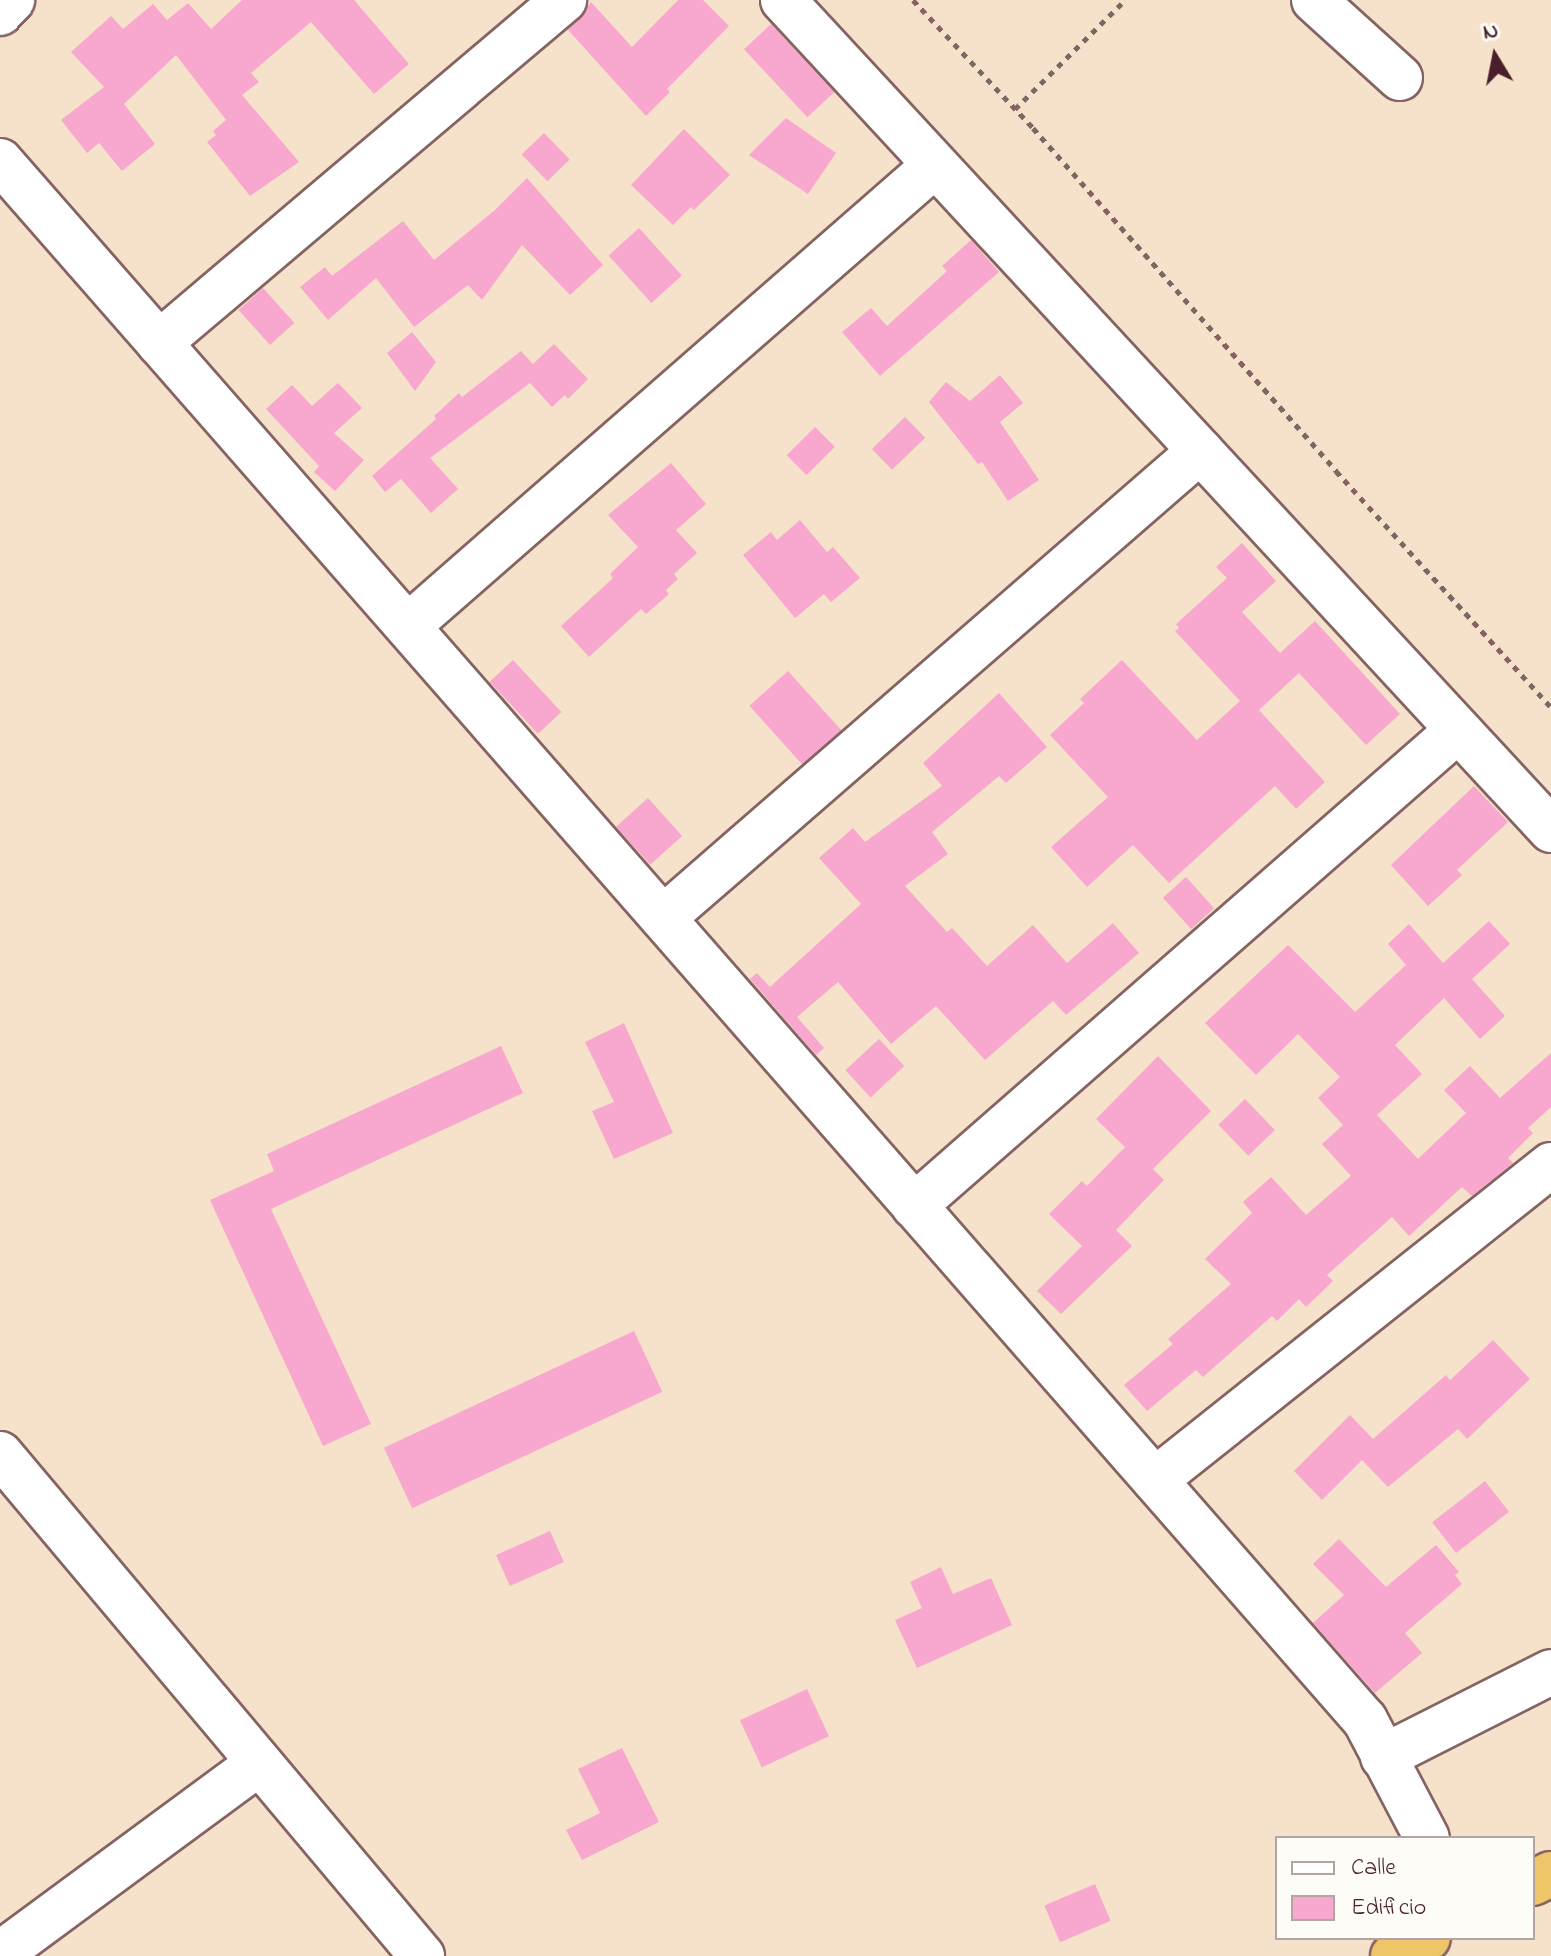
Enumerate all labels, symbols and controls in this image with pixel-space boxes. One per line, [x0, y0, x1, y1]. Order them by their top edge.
text: N [1481, 15, 1501, 49]
north arrow [1455, 16, 1535, 96]
legend [1275, 1836, 1535, 1940]
text: Calle [1351, 1851, 1396, 1886]
text: Edificio [1351, 1891, 1426, 1926]

